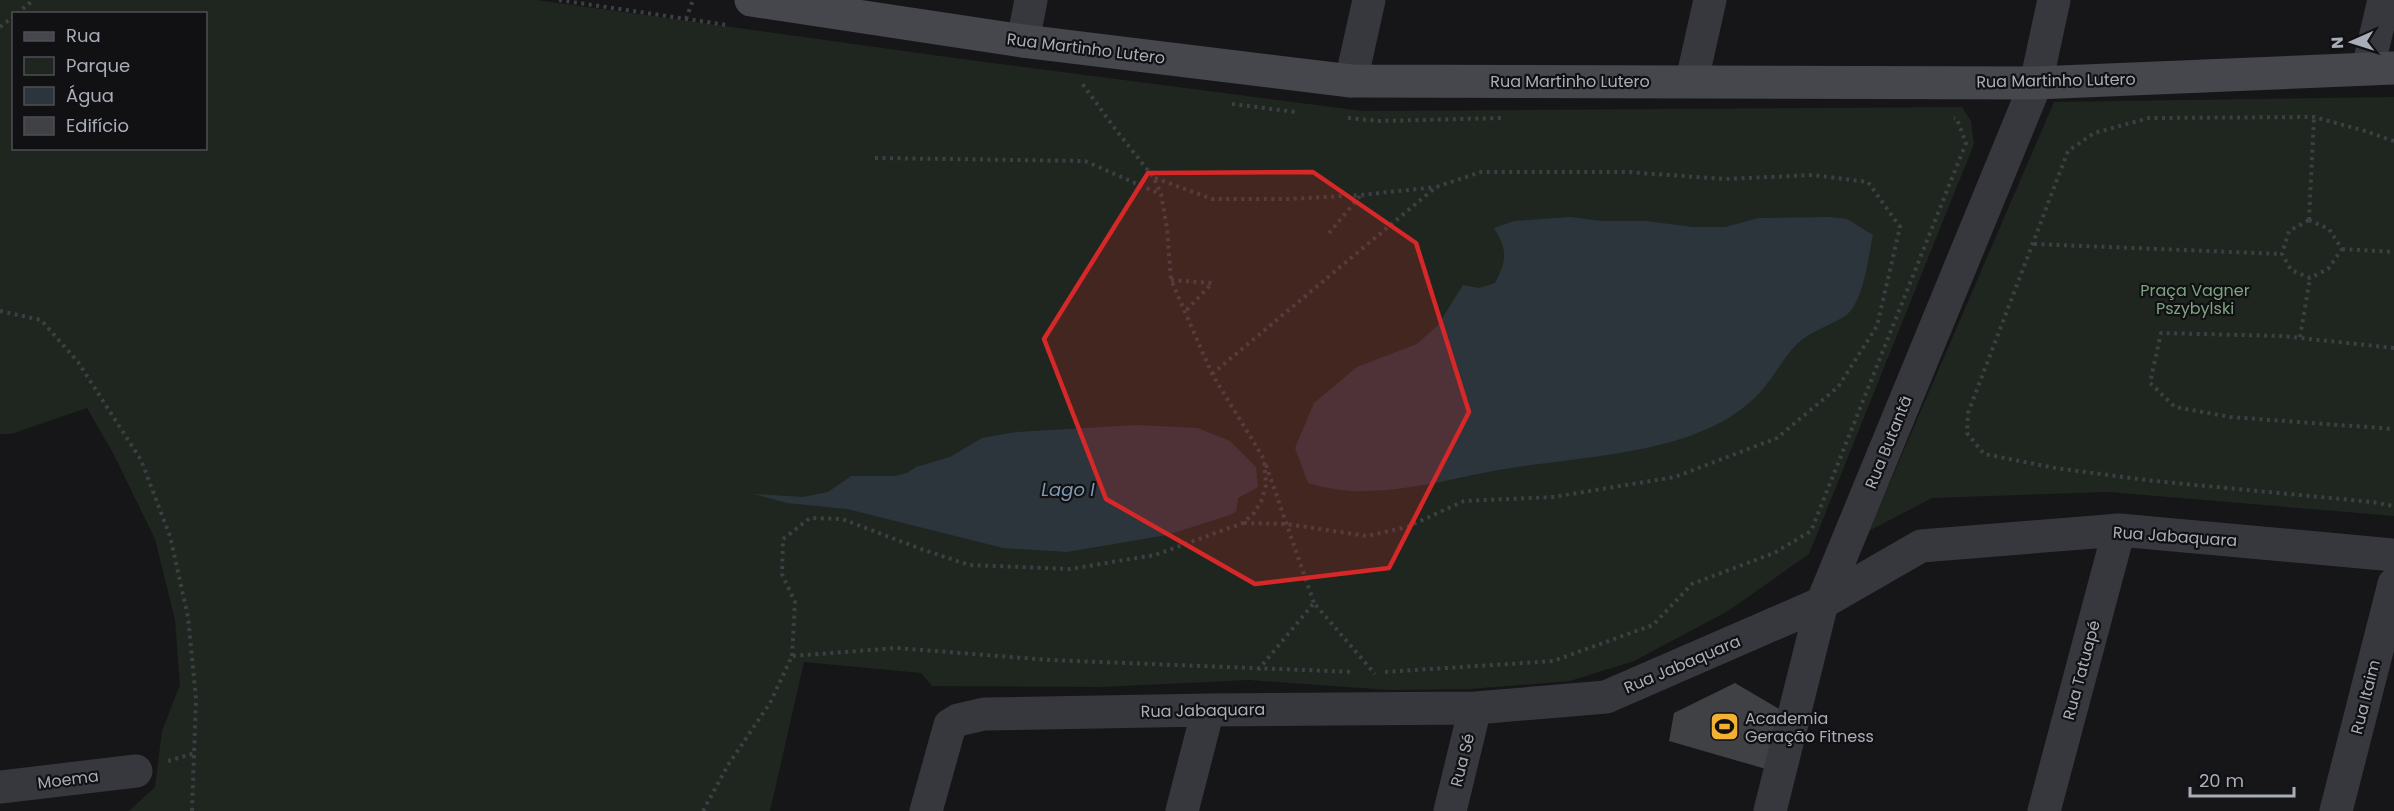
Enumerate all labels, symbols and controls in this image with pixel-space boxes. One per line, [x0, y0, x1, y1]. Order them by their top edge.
legend [12, 12, 207, 150]
north arrow [2322, 12, 2382, 72]
text: Rua [66, 23, 101, 48]
street label: Rua Martinho Lutero [1005, 27, 1166, 70]
text: N [2326, 36, 2349, 49]
text: Parque [66, 53, 130, 78]
street label: Rua Martinho Lutero [1976, 68, 2136, 93]
street label: Rua Martinho Lutero [1490, 70, 1650, 93]
text: Água [66, 83, 114, 108]
text: Edifício [66, 113, 129, 138]
park label: Praça Vagner Pszybylski [2140, 279, 2250, 320]
street label: Rua Butantã [1859, 392, 1918, 492]
water label: Lago I [1041, 477, 1095, 502]
street label: Rua Jabaquara [2112, 521, 2238, 552]
street label: Rua Tatuapé [2057, 618, 2106, 722]
street label: Rua Jabaquara [1620, 630, 1744, 699]
street label: Rua Itaim [2345, 657, 2386, 737]
street label: Rua Jabaquara [1140, 698, 1266, 723]
place label: Academia Geração Fitness [1745, 707, 1874, 748]
sports icon: Academia Geração Fitness [1708, 711, 1740, 743]
street label: Rua Sé [1445, 731, 1480, 789]
scale bar [2190, 760, 2294, 798]
street label: Moema [36, 764, 100, 795]
text: 20 m [2199, 768, 2244, 793]

